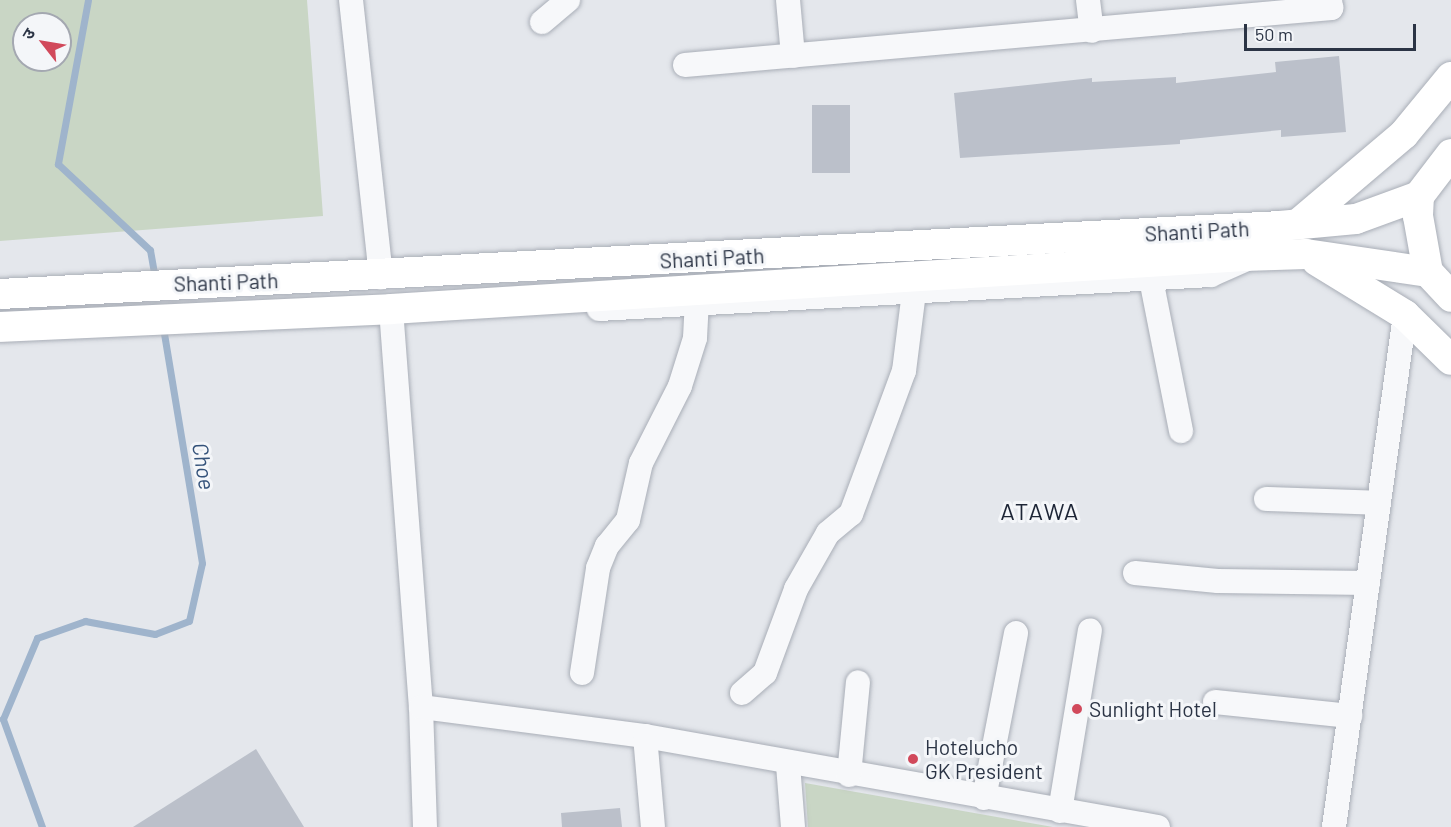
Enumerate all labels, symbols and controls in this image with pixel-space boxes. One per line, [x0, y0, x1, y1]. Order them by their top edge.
north arrow [12, 12, 72, 72]
scale bar [1247, 12, 1420, 50]
text: 50 m [1255, 23, 1293, 45]
text: उ [17, 25, 38, 42]
street label: Shanti Path [1144, 216, 1250, 246]
street label: Shanti Path [659, 243, 765, 273]
street label: Shanti Path [173, 268, 279, 296]
water label: Choe [187, 441, 221, 491]
district label: ATAWA [1000, 497, 1080, 525]
place label: Sunlight Hotel [1089, 696, 1217, 722]
marker: Sunlight Hotel [1070, 702, 1084, 716]
place label: Hotelucho GK President [925, 734, 1043, 784]
marker: Hotelucho GK President [906, 752, 920, 766]

